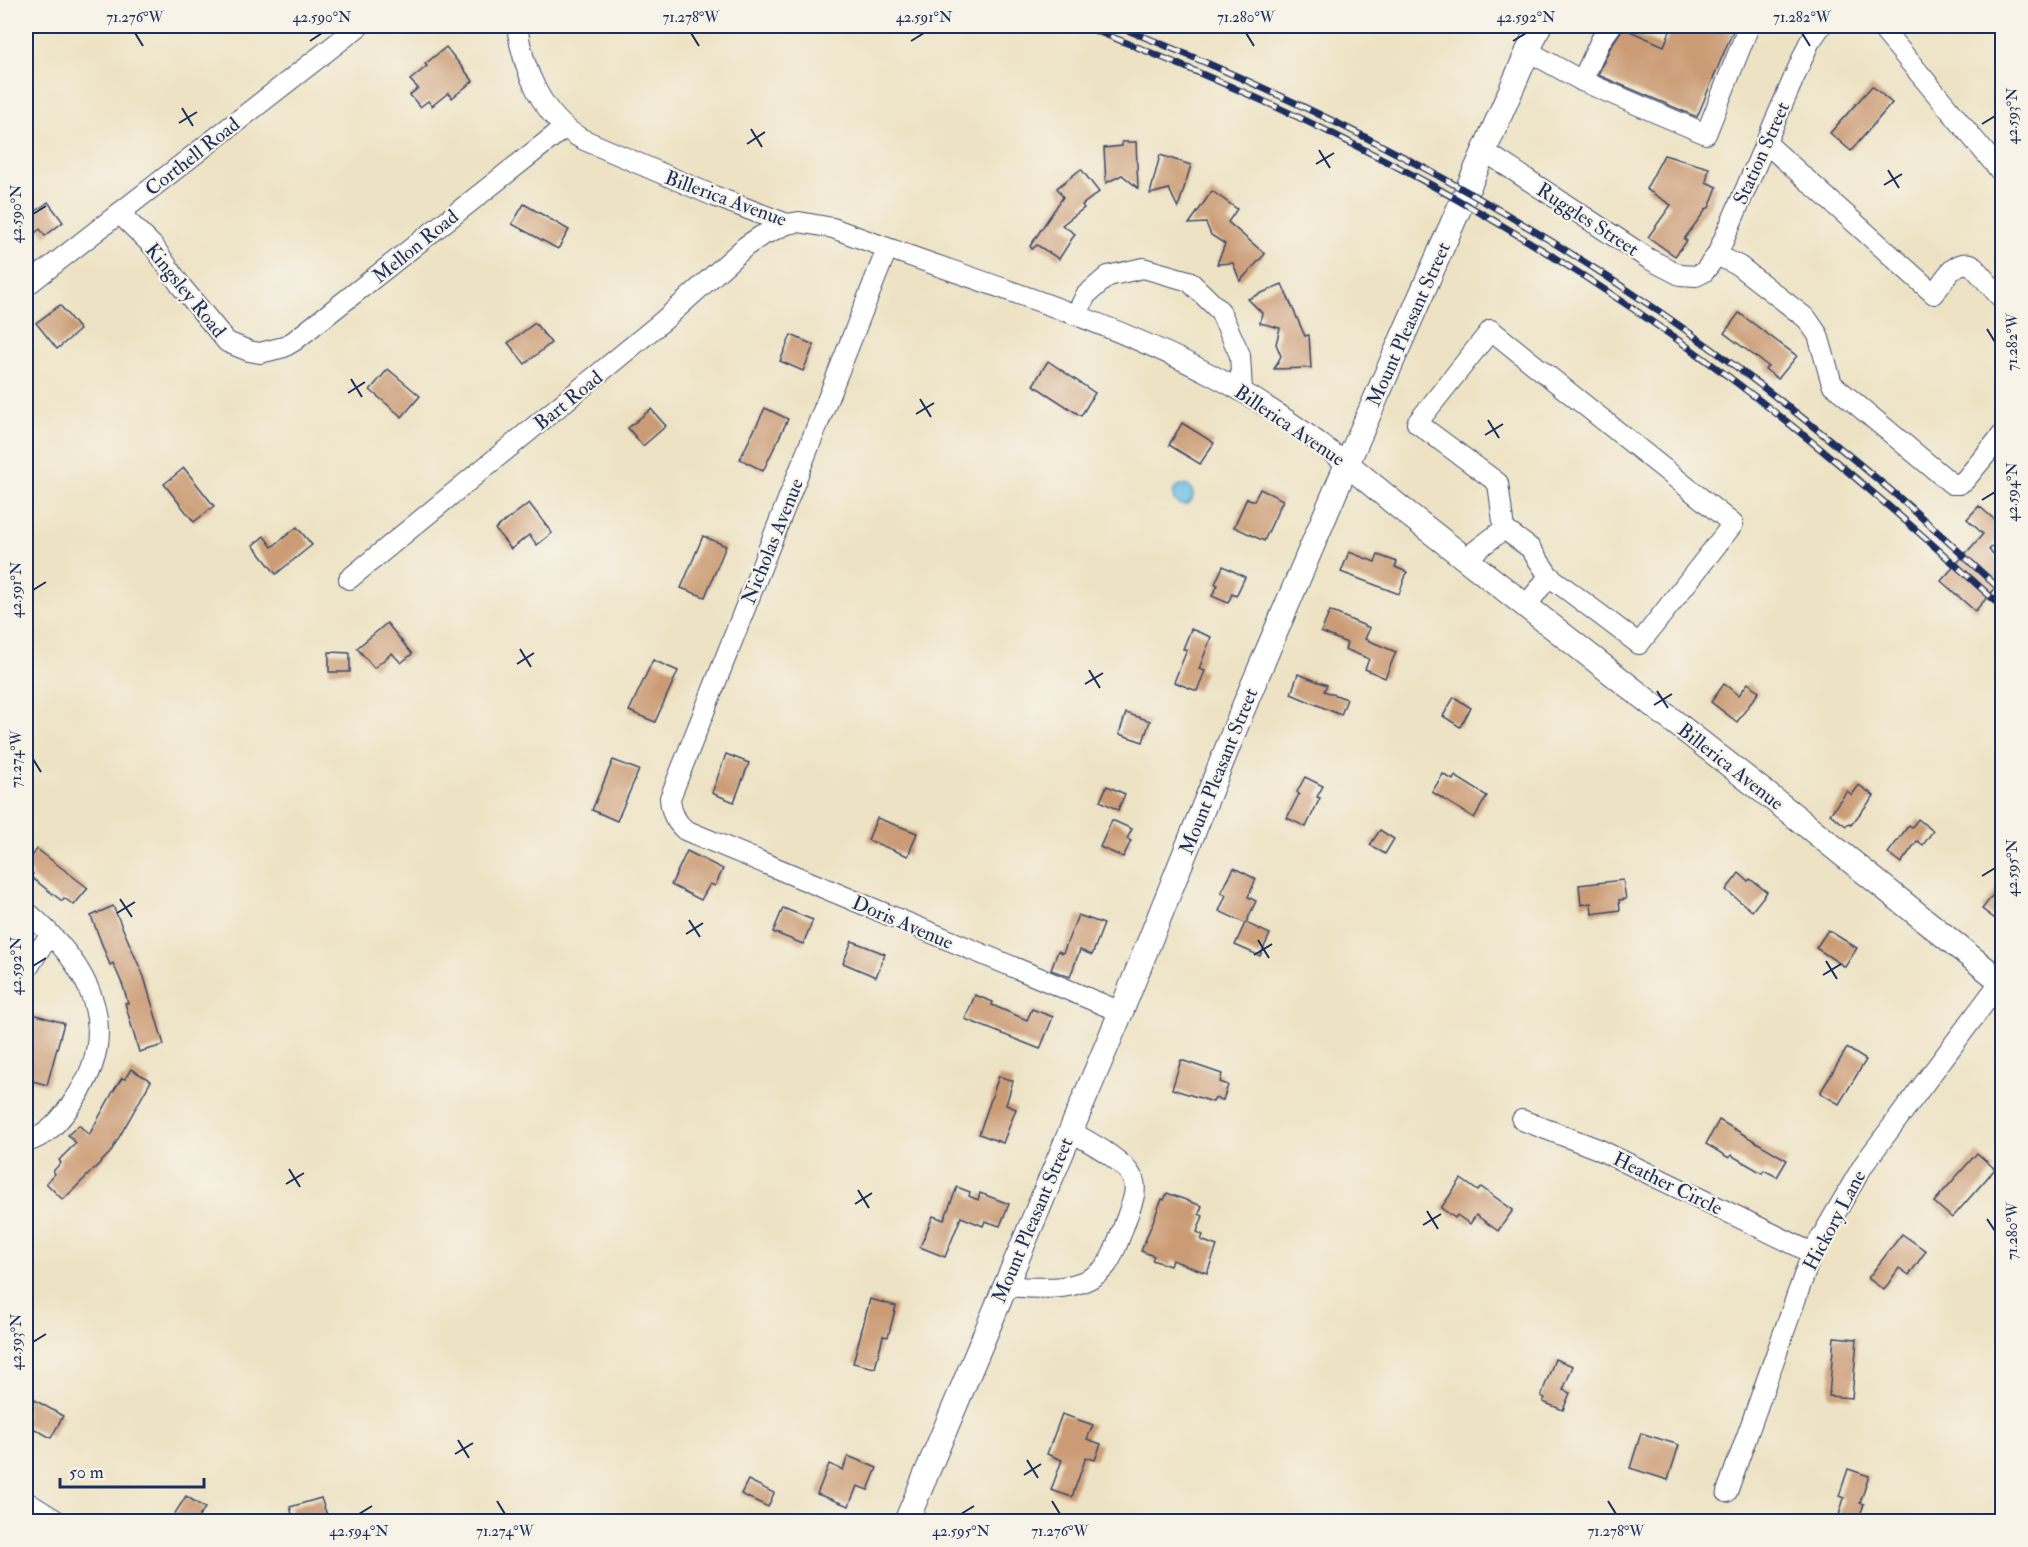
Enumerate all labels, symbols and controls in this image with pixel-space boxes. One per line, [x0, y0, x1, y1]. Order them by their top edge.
text: 71.276°W [106, 8, 165, 27]
text: 42.590°N [292, 8, 352, 27]
text: 71.278°W [662, 8, 720, 27]
text: 42.591°N [896, 8, 953, 27]
text: 71.280°W [1217, 8, 1276, 27]
text: 42.592°N [1497, 8, 1556, 27]
text: 71.282°W [1773, 8, 1832, 27]
text: 42.593°N [2003, 87, 2022, 145]
street label: Station Street [1728, 97, 1795, 208]
street label: Corthell Road [140, 112, 245, 201]
street label: Billerica Avenue [661, 165, 790, 232]
street label: Ruggles Street [1532, 177, 1644, 262]
text: 42.590°N [7, 184, 26, 244]
street label: Mellon Road [367, 204, 464, 289]
street label: Kingsley Road [140, 238, 231, 343]
street label: Mount Pleasant Street [1361, 238, 1456, 410]
text: 71.282°W [2003, 312, 2022, 371]
street label: Bart Road [529, 365, 608, 436]
street label: Billerica Avenue [1230, 379, 1350, 472]
text: 42.594°N [2003, 462, 2022, 522]
street label: Nicholas Avenue [736, 475, 809, 608]
text: 42.591°N [7, 561, 26, 618]
street label: Mount Pleasant Street [1174, 684, 1263, 858]
street label: Billerica Avenue [1673, 717, 1789, 816]
text: 71.274°W [7, 729, 26, 788]
text: 42.595°N [2003, 838, 2022, 897]
street label: Doris Avenue [848, 890, 957, 955]
text: 42.592°N [7, 936, 26, 995]
street label: Mount Pleasant Street [986, 1133, 1079, 1307]
street label: Heather Circle [1609, 1146, 1726, 1221]
street label: Hickory Lane [1797, 1166, 1871, 1275]
text: 71.280°W [2003, 1201, 2022, 1260]
text: 42.593°N [7, 1313, 26, 1371]
scale bar [60, 1451, 204, 1489]
text: 50 m [69, 1461, 104, 1484]
text: 42.594°N [329, 1522, 389, 1541]
text: 71.274°W [476, 1522, 535, 1541]
text: 42.595°N [932, 1522, 991, 1541]
text: 71.276°W [1031, 1522, 1090, 1541]
text: 71.278°W [1587, 1522, 1645, 1541]

